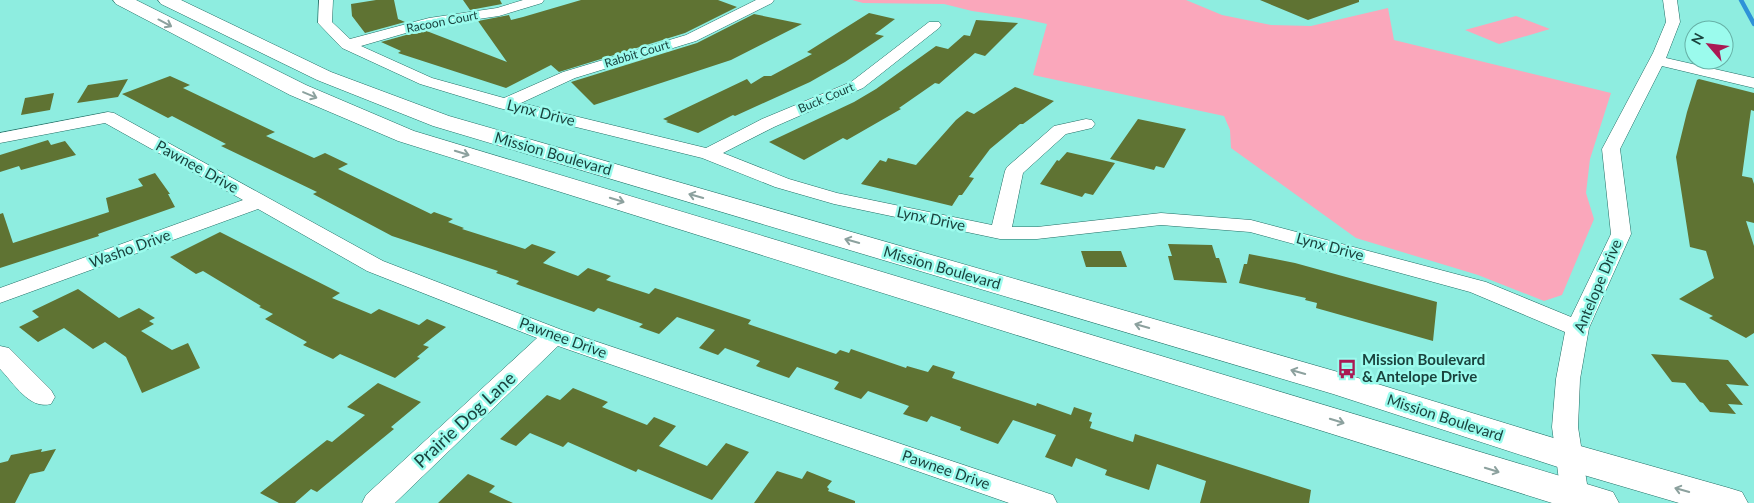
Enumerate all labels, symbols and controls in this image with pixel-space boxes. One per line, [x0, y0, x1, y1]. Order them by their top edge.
street label: Racoon Court [405, 7, 480, 36]
one-way arrow [157, 18, 172, 28]
north arrow [1684, 20, 1734, 70]
text: N [1687, 30, 1707, 47]
street label: Rabbit Court [603, 36, 672, 71]
street label: Buck Court [796, 79, 857, 116]
one-way arrow [302, 91, 317, 101]
street label: Lynx Drive [505, 95, 577, 129]
street label: Mission Boulevard [493, 128, 614, 178]
street label: Pawnee Drive [153, 136, 242, 196]
one-way arrow [454, 149, 469, 158]
one-way arrow [688, 190, 704, 200]
one-way arrow [609, 196, 625, 206]
street label: Lynx Drive [895, 202, 967, 234]
street label: Washo Drive [87, 225, 173, 271]
street label: Lynx Drive [1294, 228, 1366, 264]
one-way arrow [844, 236, 860, 246]
street label: Antelope Drive [1569, 236, 1625, 335]
street label: Mission Boulevard [882, 242, 1003, 292]
street label: Pawnee Drive [517, 313, 610, 361]
one-way arrow [1134, 321, 1150, 331]
place label: Mission Boulevard & Antelope Drive [1362, 350, 1485, 385]
bus stop icon: Mission Boulevard & Antelope Drive [1336, 358, 1358, 380]
street label: Prairie Dog Lane [409, 367, 520, 472]
one-way arrow [1290, 367, 1306, 376]
street label: Mission Boulevard [1385, 390, 1506, 444]
one-way arrow [1328, 417, 1344, 427]
street label: Pawnee Drive [900, 446, 993, 493]
one-way arrow [1483, 466, 1499, 475]
one-way arrow [1675, 484, 1691, 494]

